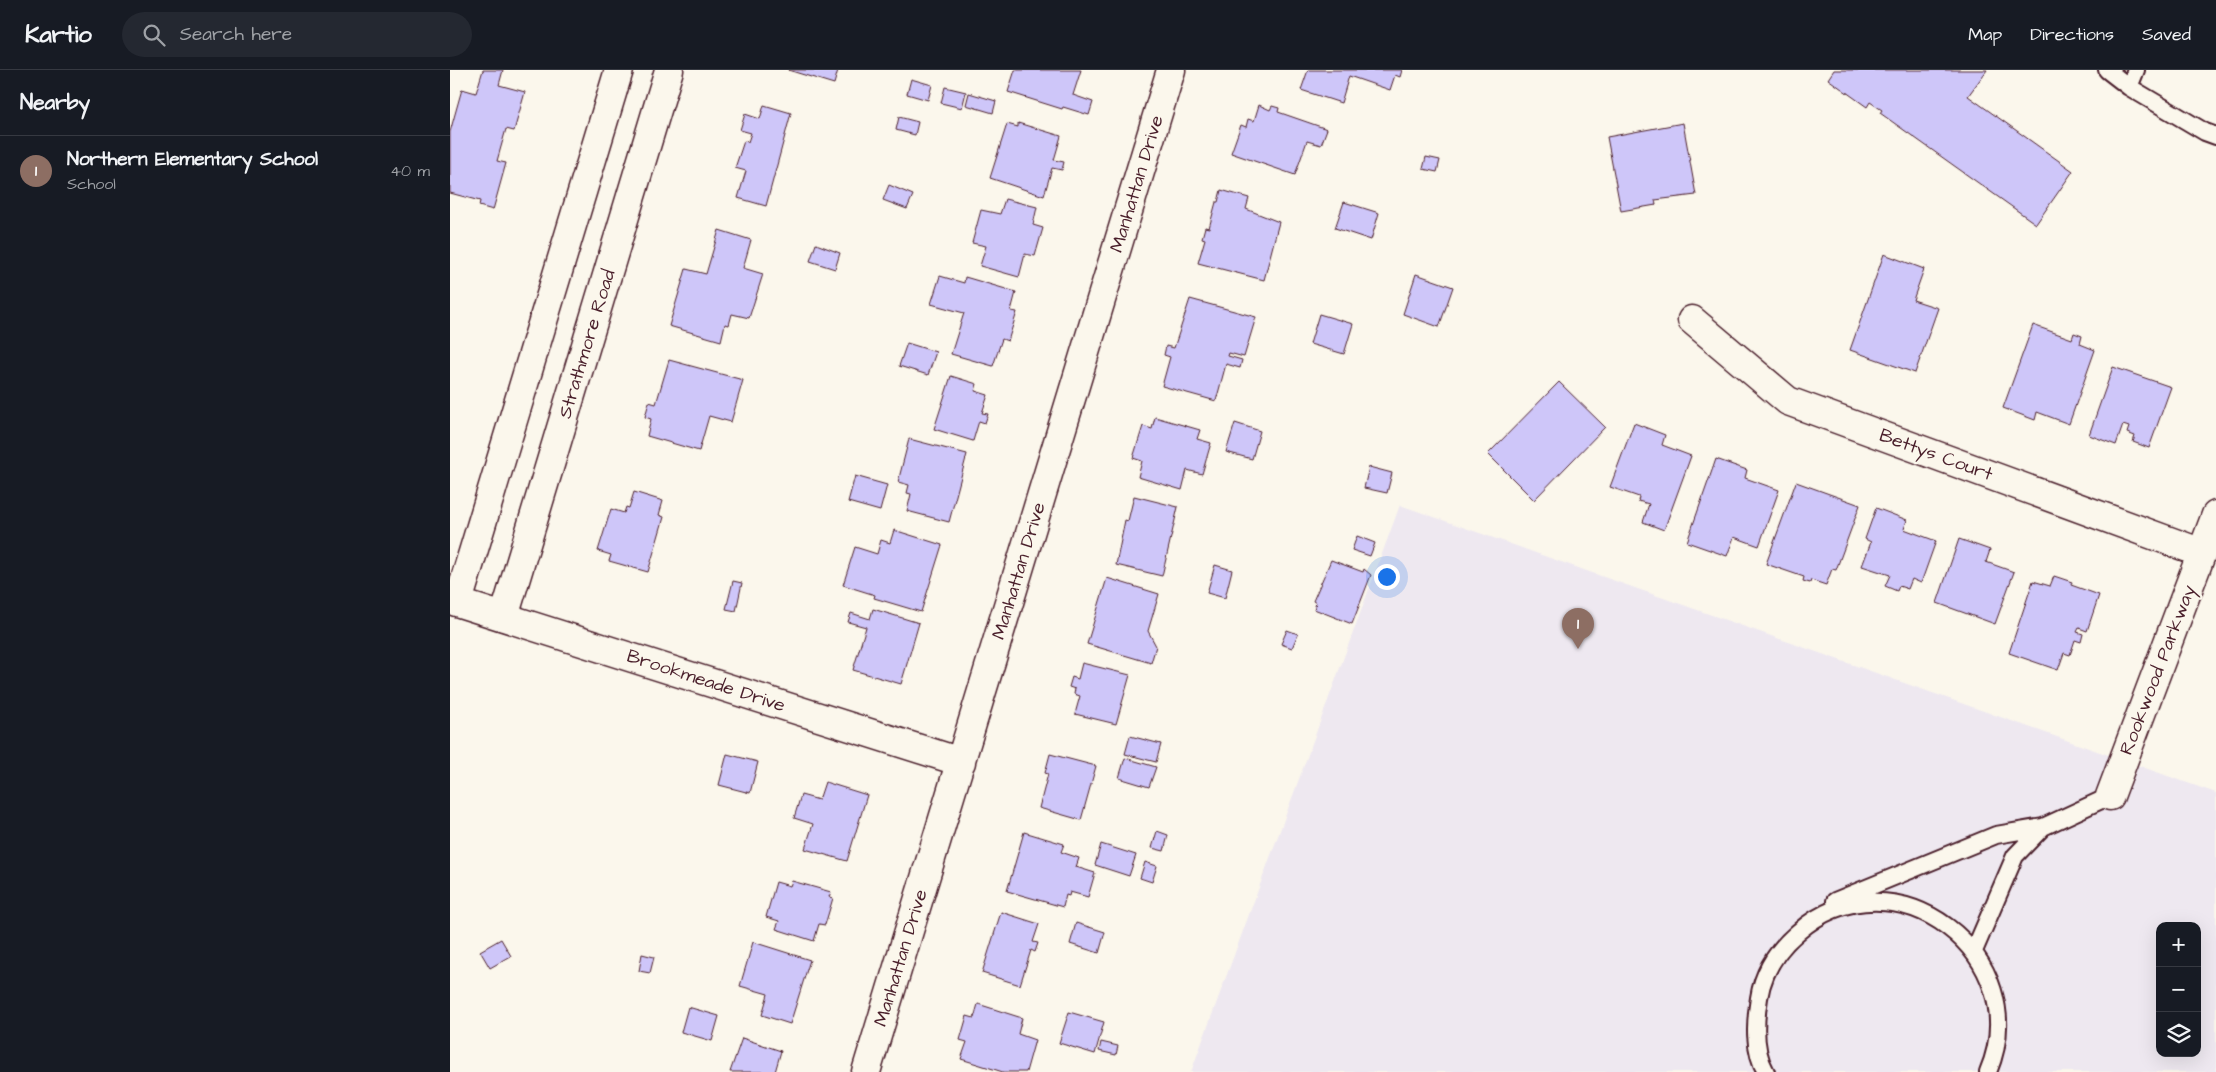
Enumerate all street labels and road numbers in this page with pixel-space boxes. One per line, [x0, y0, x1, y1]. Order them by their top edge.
street label: Manhattan Drive [1103, 112, 1171, 256]
street label: Strathmore Road [551, 266, 623, 422]
street label: Bettys Court [1875, 422, 1997, 489]
street label: Manhattan Drive [985, 499, 1053, 643]
street label: Rookwood Parkway [2113, 581, 2204, 759]
street label: Brookmeade Drive [623, 643, 789, 719]
street label: Manhattan Drive [867, 886, 935, 1030]

